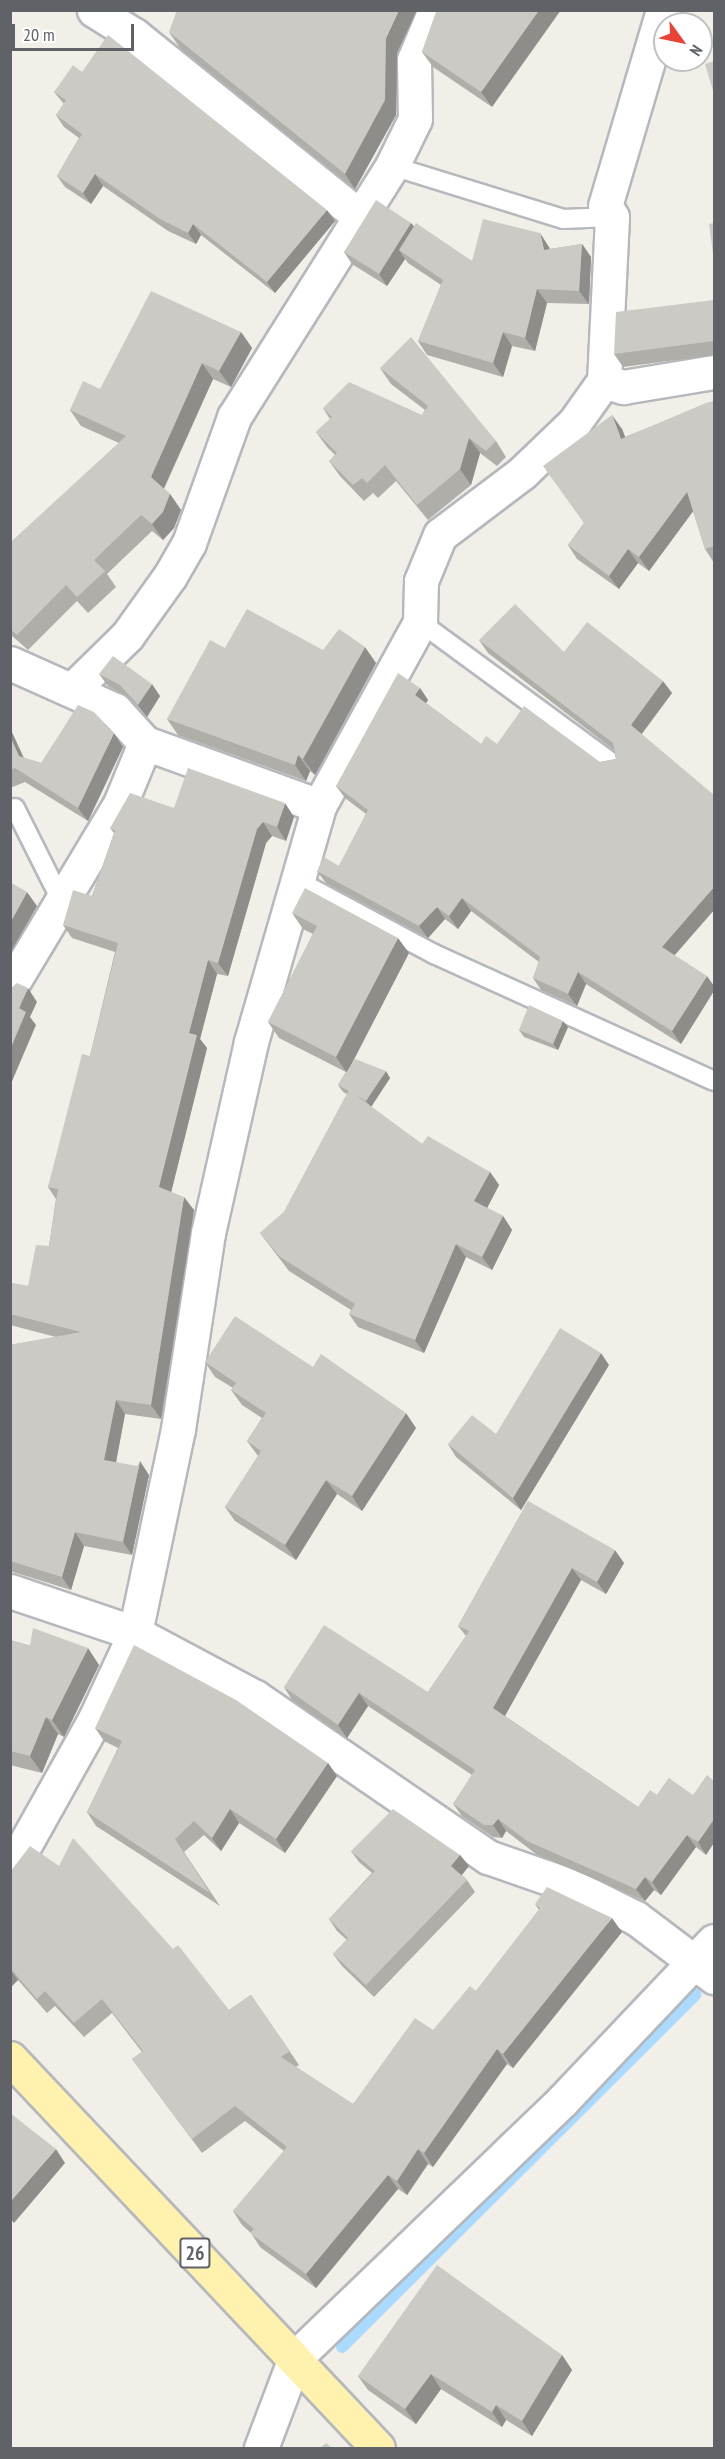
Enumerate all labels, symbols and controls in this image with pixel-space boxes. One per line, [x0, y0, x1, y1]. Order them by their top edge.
scale bar [15, 12, 136, 50]
north arrow [653, 12, 713, 72]
text: 20 m [23, 23, 55, 46]
text: N [686, 42, 707, 60]
road number: 26 [178, 2236, 212, 2270]

